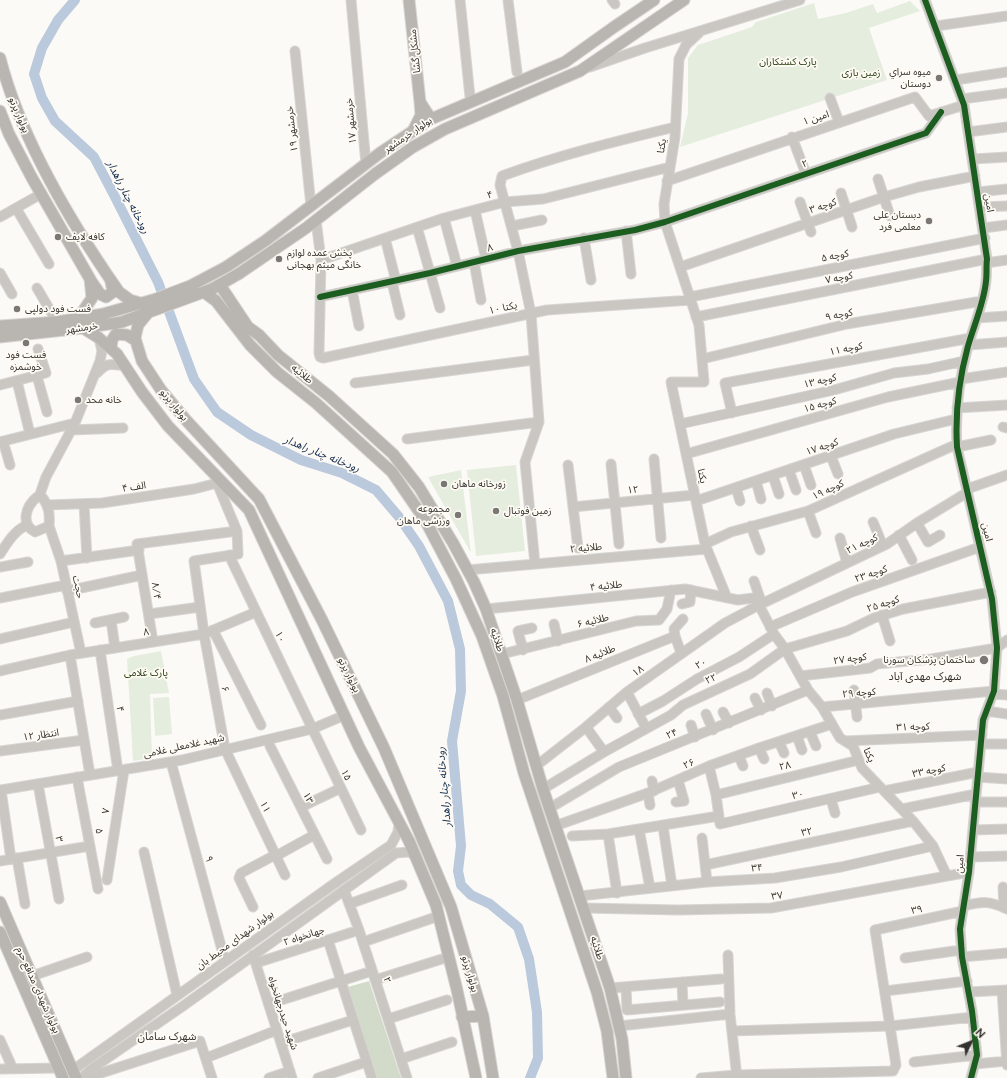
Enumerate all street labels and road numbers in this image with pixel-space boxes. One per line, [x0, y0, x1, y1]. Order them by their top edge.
street label: مشکل گشا [407, 28, 423, 74]
street label: بولوار پرتو [6, 95, 32, 135]
street label: ۱۷ خرمشهر [343, 97, 359, 145]
street label: ۱۹ خرمشهر [284, 105, 300, 153]
street label: امین ۱ [801, 108, 831, 128]
street label: بولوار خرمشهر [382, 114, 434, 156]
street label: یکتا [655, 138, 669, 154]
street label: ۲ [800, 157, 810, 171]
street label: ۴ [486, 188, 494, 202]
street label: امین [982, 193, 996, 213]
street label: کوچه ۳ [808, 196, 838, 216]
street label: ۸ [486, 241, 494, 255]
street label: کوچه ۵ [820, 247, 850, 265]
street label: کوچه ۷ [824, 269, 854, 287]
street label: ۱۰ یکتا [488, 299, 518, 317]
street label: کوچه ۹ [824, 306, 854, 324]
street label: خرمشهر [65, 320, 99, 336]
street label: کوچه ۱۱ [828, 340, 864, 358]
street label: طلائیه [289, 362, 315, 386]
street label: کوچه ۱۳ [802, 371, 838, 391]
street label: بولوار پرتو [157, 387, 191, 423]
street label: کوچه ۱۵ [802, 395, 838, 415]
street label: کوچه ۱۷ [804, 436, 840, 458]
street label: یکتا [695, 468, 709, 484]
street label: کوچه ۱۹ [810, 477, 846, 503]
street label: ۴ الف [121, 479, 147, 495]
street label: ۱۲ [627, 483, 639, 497]
street label: امین [979, 522, 995, 542]
street label: کوچه ۲۱ [844, 531, 880, 557]
street label: طلائیه ۲ [569, 541, 603, 555]
street label: کوچه ۲۳ [853, 563, 889, 585]
street label: حجت [70, 574, 86, 600]
street label: طلائیه ۴ [589, 578, 623, 594]
street label: ۸/۴ [149, 581, 163, 601]
street label: کوچه ۲۵ [865, 593, 901, 615]
street label: طلائیه ۶ [576, 611, 610, 631]
street label: ۸ [142, 626, 150, 638]
street label: طلائیه [487, 627, 507, 653]
street label: ۱۰ [272, 629, 288, 645]
street label: طلائیه ۸ [583, 642, 617, 666]
street label: کوچه ۲۷ [833, 651, 867, 667]
street label: بولوار پرتو [335, 655, 363, 695]
street label: ۲۰ [693, 656, 709, 672]
street label: ۱۸ [630, 663, 646, 679]
street label: ۲۲ [703, 671, 719, 687]
street label: ۶ [219, 685, 231, 693]
street label: کوچه ۲۹ [842, 686, 876, 700]
street label: ۴ [114, 705, 126, 713]
street label: کوچه ۳۱ [896, 720, 930, 734]
street label: ۲۴ [664, 726, 680, 742]
street label: انتظار ۱۲ [22, 727, 60, 743]
street label: شهید غلامعلی غلامی [142, 732, 226, 760]
street label: یکتا [861, 746, 877, 764]
street label: ۲۶ [681, 756, 697, 772]
street label: ۲۸ [778, 759, 792, 773]
street label: کوچه ۳۳ [911, 762, 947, 780]
street label: ۱۵ [338, 767, 354, 783]
street label: ۳۰ [791, 788, 805, 802]
street label: ۱۳ [300, 790, 316, 806]
street label: ۱۱ [257, 799, 273, 815]
street label: ۷ [100, 807, 112, 815]
street label: ۳۲ [800, 825, 814, 839]
street label: ۵ [93, 827, 105, 835]
street label: ۳ [53, 835, 65, 843]
street label: امین [953, 854, 967, 874]
street label: ۹ [202, 855, 216, 863]
street label: ۳۴ [751, 862, 763, 874]
street label: ۳۷ [771, 889, 783, 903]
street label: ۳۹ [910, 903, 924, 917]
street label: بولوار شهدای محیط بان [194, 908, 276, 972]
street label: جهانخواه ۲ [282, 924, 326, 948]
street label: طلائیه [588, 935, 606, 961]
street label: بولوار شهدای مدافع حرم [13, 945, 63, 1035]
street label: بولوار پرتو [459, 954, 481, 994]
street label: شهید حیدرجهانخواه [265, 975, 301, 1051]
street label: ۲ [380, 975, 394, 985]

